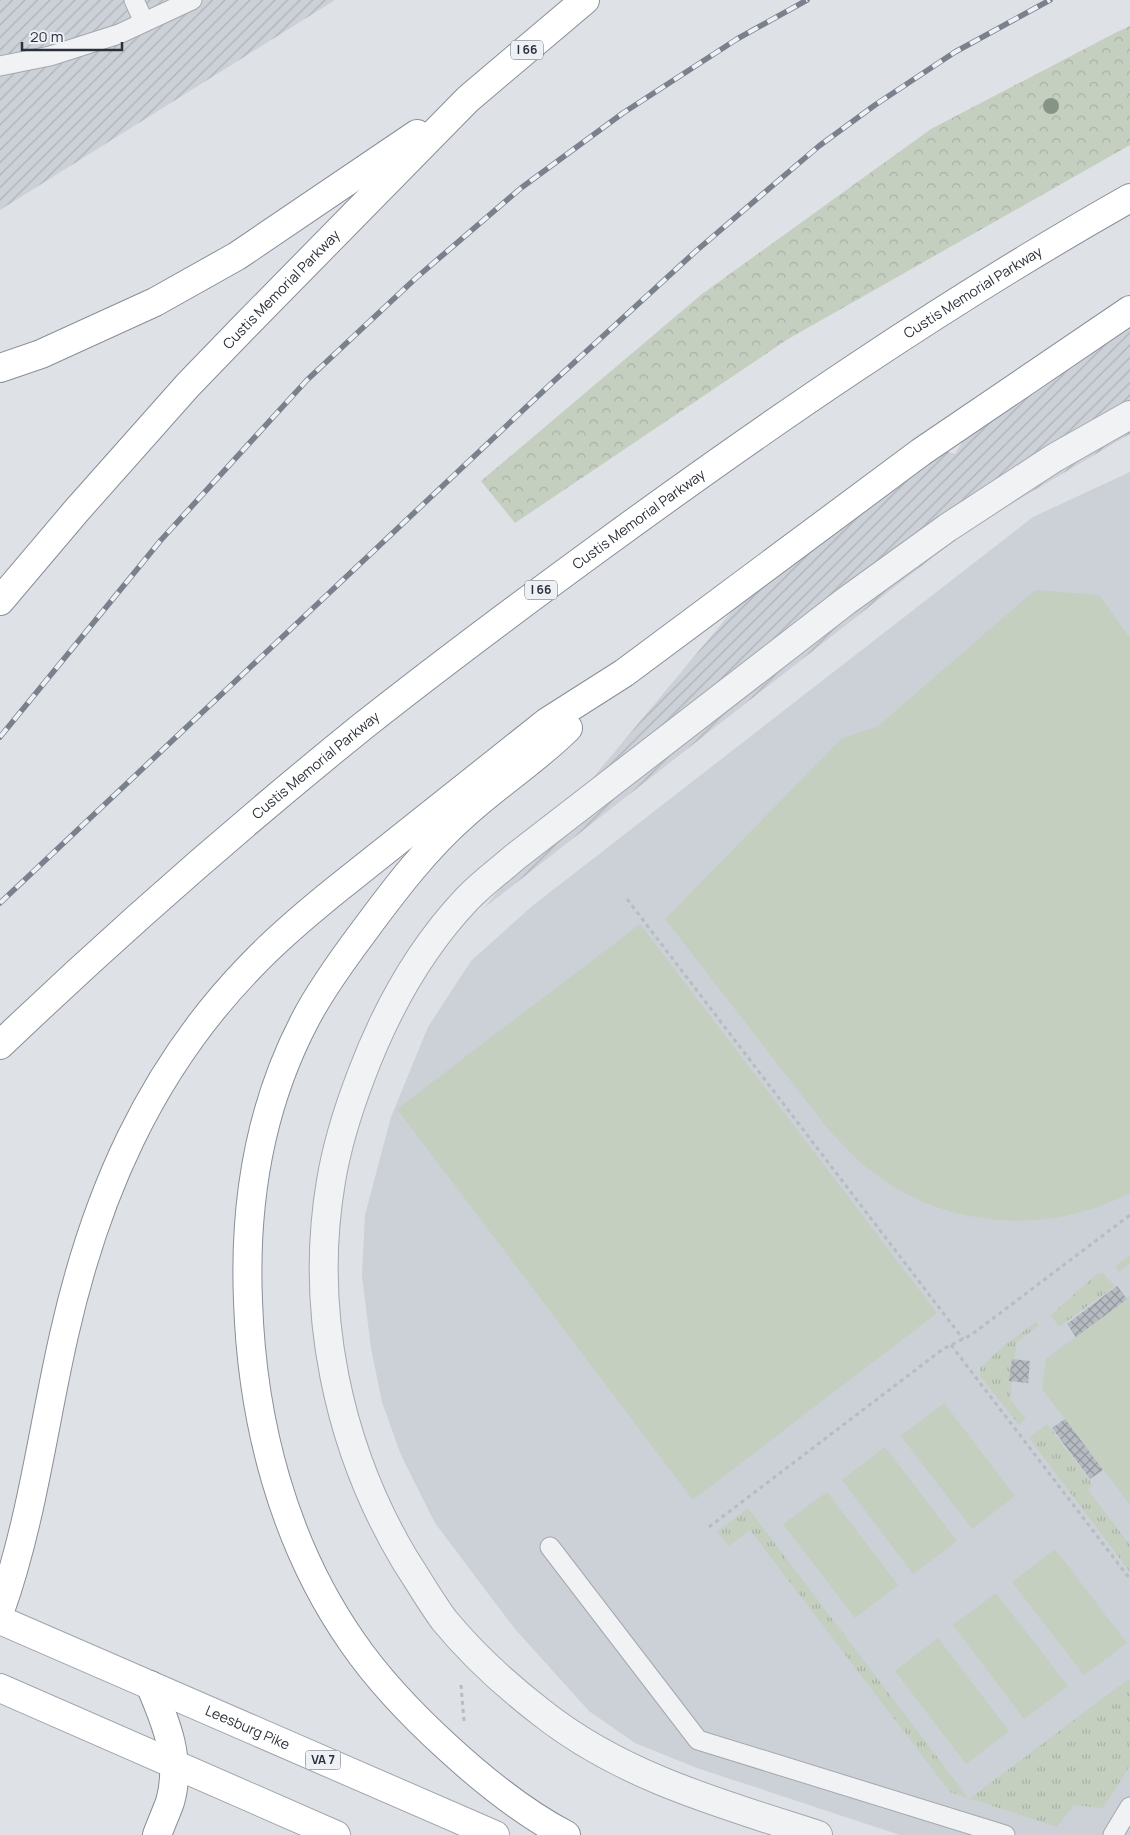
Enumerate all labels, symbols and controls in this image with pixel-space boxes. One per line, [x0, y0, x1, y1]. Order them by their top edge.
scale bar [22, 20, 122, 52]
text: 20 m [30, 26, 63, 47]
road number: I 66 [511, 40, 543, 60]
street label: Custis Memorial Parkway [218, 225, 344, 353]
street label: Custis Memorial Parkway [900, 241, 1046, 342]
street label: Custis Memorial Parkway [568, 464, 709, 573]
road number: I 66 [525, 580, 557, 600]
street label: Custis Memorial Parkway [248, 706, 384, 823]
street label: Leesburg Pike [203, 1700, 293, 1754]
road number: VA 7 [306, 1750, 340, 1770]

